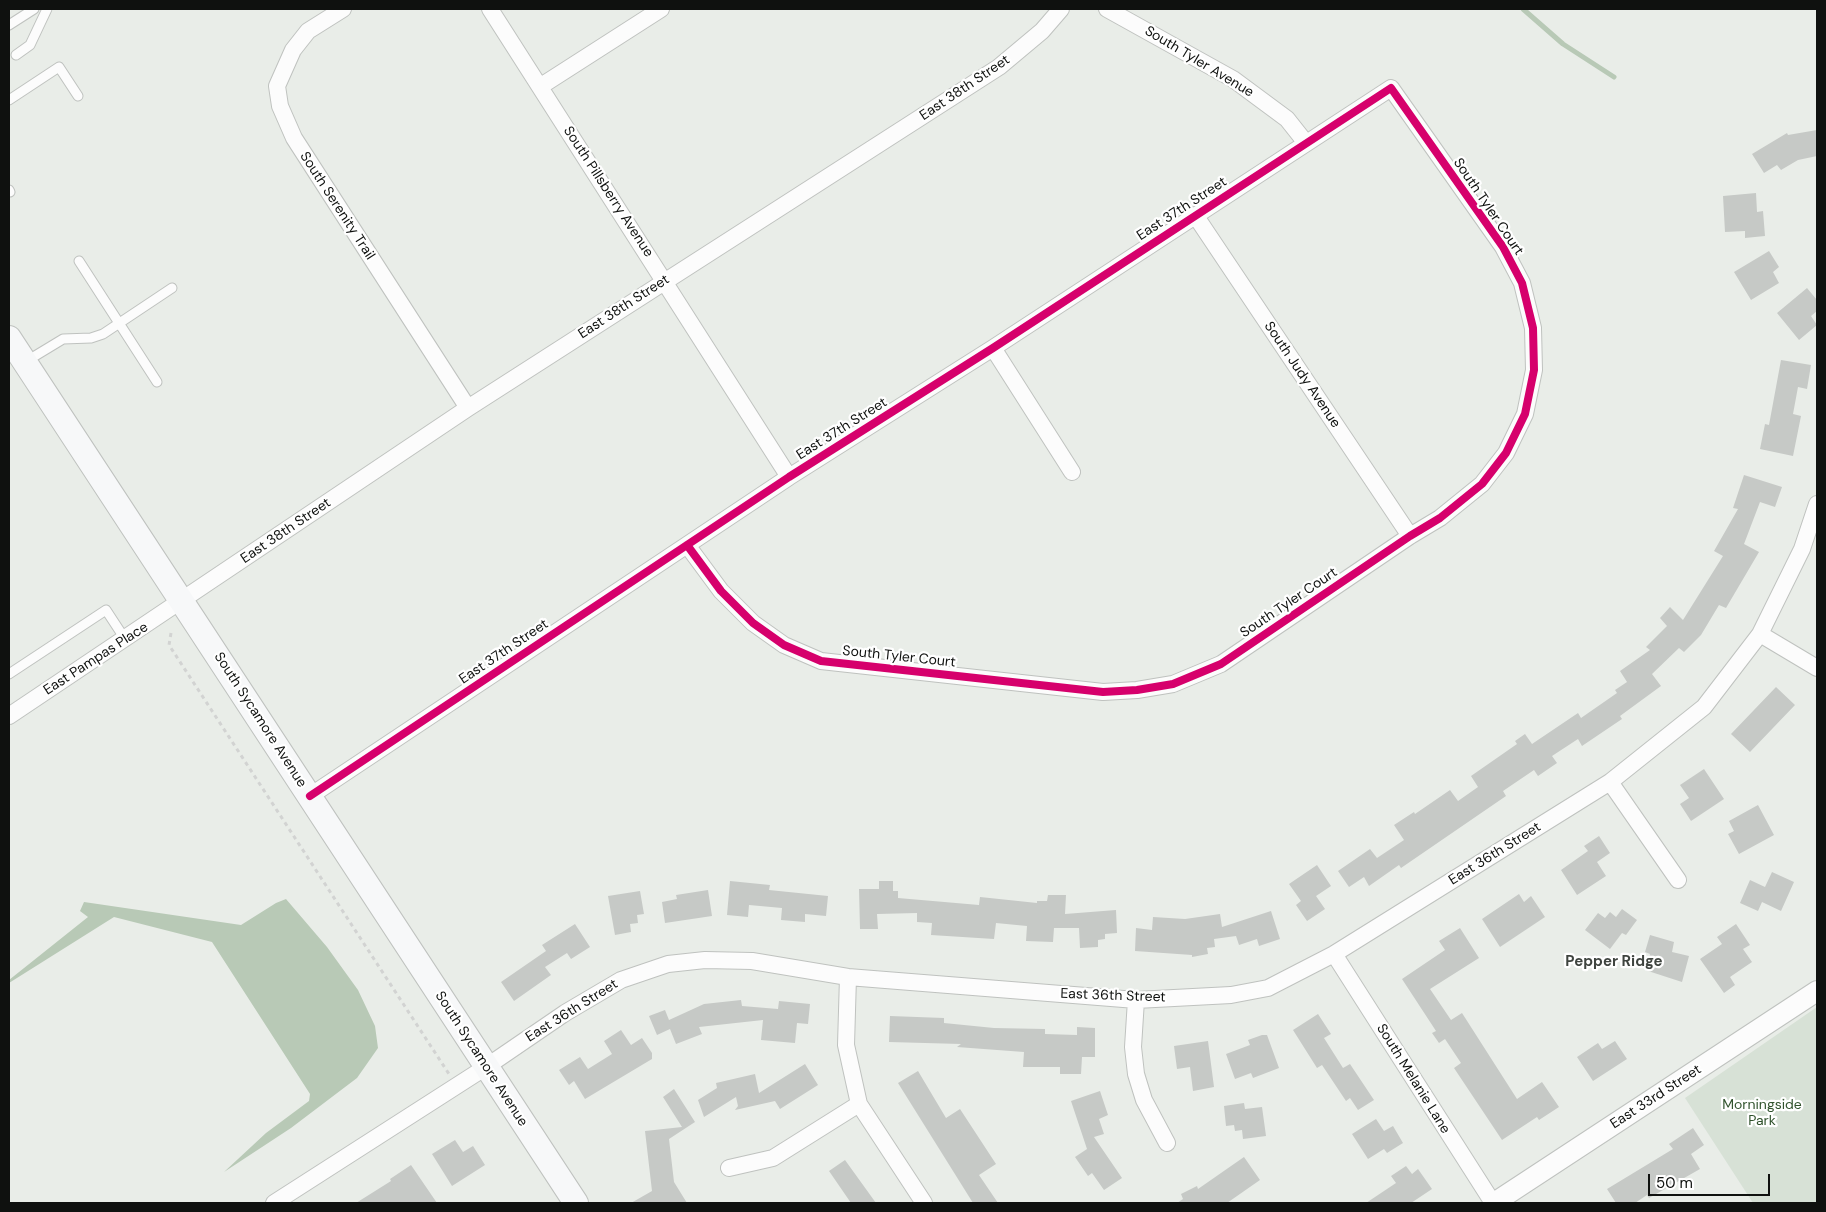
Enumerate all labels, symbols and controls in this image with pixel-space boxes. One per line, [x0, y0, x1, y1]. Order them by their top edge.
street label: South Tyler Avenue [1141, 23, 1257, 101]
street label: East 38th Street [917, 52, 1013, 124]
street label: South Pillsberry Avenue [559, 123, 657, 261]
street label: South Serenity Trail [296, 149, 378, 263]
street label: South Tyler Court [1449, 155, 1527, 259]
street label: East 37th Street [1134, 174, 1230, 244]
street label: East 38th Street [575, 271, 673, 343]
street label: South Judy Avenue [1260, 319, 1344, 431]
street label: East 37th Street [793, 394, 891, 464]
street label: East 38th Street [238, 495, 334, 567]
street label: South Tyler Court [1237, 564, 1341, 642]
street label: East 37th Street [456, 616, 552, 688]
street label: East Pampas Place [41, 619, 151, 699]
street label: South Tyler Court [842, 643, 956, 671]
street label: South Sycamore Avenue [210, 649, 310, 791]
street label: East 36th Street [1446, 819, 1544, 889]
district label: Pepper Ridge [1565, 953, 1663, 971]
street label: East 36th Street [523, 976, 621, 1046]
street label: East 36th Street [1060, 986, 1166, 1006]
street label: South Sycamore Avenue [431, 988, 531, 1130]
street label: South Melanie Lane [1372, 1021, 1454, 1137]
street label: East 33rd Street [1607, 1061, 1705, 1133]
park label: Morningside Park [1722, 1097, 1802, 1130]
scale bar [1651, 1164, 1774, 1196]
text: 50 m [1656, 1173, 1693, 1193]

